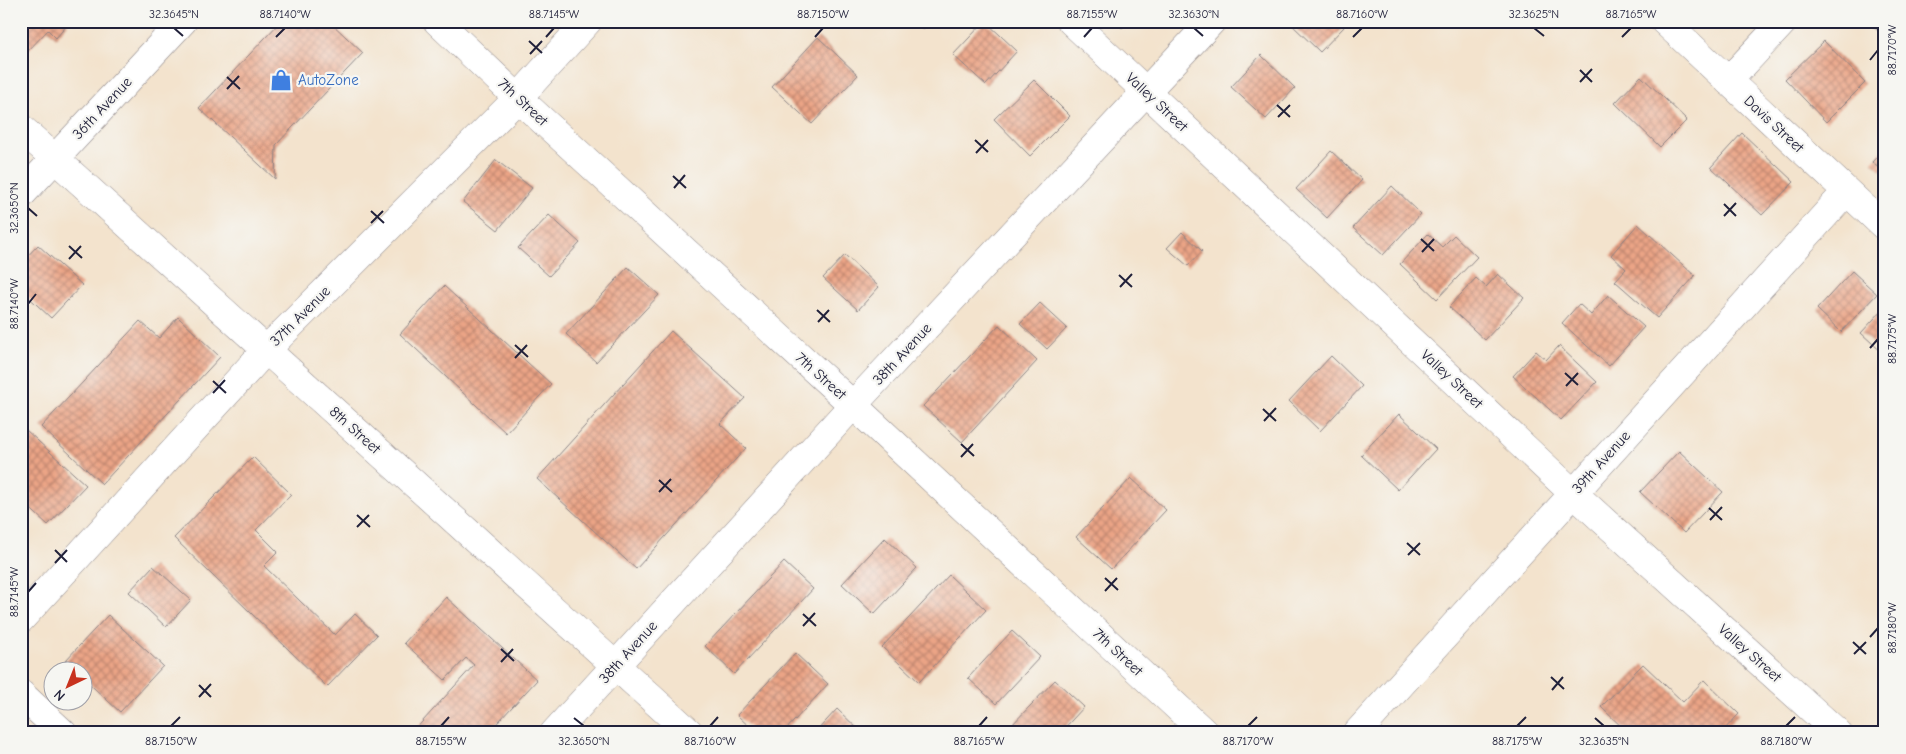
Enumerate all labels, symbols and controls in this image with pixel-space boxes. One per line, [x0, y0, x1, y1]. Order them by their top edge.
text: 32.3645°N [149, 7, 199, 21]
text: 88.7140°W [259, 7, 311, 21]
text: 88.7145°W [529, 7, 580, 21]
text: 88.7150°W [797, 7, 849, 21]
text: 88.7155°W [1066, 7, 1118, 21]
text: 32.3630°N [1168, 7, 1220, 21]
text: 88.7160°W [1336, 7, 1388, 21]
text: 32.3625°N [1509, 7, 1559, 21]
text: 88.7165°W [1605, 7, 1657, 21]
text: 88.7170°W [1885, 24, 1899, 75]
shop icon: AutoZone [268, 67, 294, 93]
street label: Valley Street [1122, 69, 1192, 136]
place label: AutoZone [298, 71, 359, 89]
street label: 36th Avenue [69, 73, 136, 143]
street label: 7th Street [494, 74, 552, 130]
street label: Davis Street [1740, 92, 1808, 157]
text: 32.3650°N [7, 182, 21, 234]
text: 88.7140°W [7, 278, 21, 330]
street label: 37th Avenue [266, 282, 334, 350]
text: 88.7175°W [1885, 313, 1899, 364]
street label: 38th Avenue [869, 319, 936, 389]
street label: Valley Street [1417, 346, 1487, 413]
street label: 7th Street [792, 349, 851, 404]
street label: 8th Street [326, 402, 385, 458]
street label: 39th Avenue [1568, 426, 1634, 497]
text: 88.7145°W [7, 566, 21, 617]
text: 88.7180°W [1885, 602, 1899, 654]
street label: 38th Avenue [595, 617, 661, 687]
street label: Valley Street [1715, 620, 1786, 686]
street label: 7th Street [1089, 624, 1147, 680]
north arrow [42, 662, 92, 712]
text: N [50, 686, 69, 704]
text: 88.7150°W [145, 734, 197, 748]
text: 88.7155°W [415, 734, 467, 748]
text: 32.3650°N [558, 734, 610, 748]
text: 88.7160°W [684, 734, 736, 748]
text: 88.7165°W [953, 734, 1005, 748]
text: 88.7170°W [1223, 734, 1274, 748]
text: 88.7175°W [1492, 734, 1543, 748]
text: 32.3635°N [1579, 734, 1629, 748]
text: 88.7180°W [1760, 734, 1812, 748]

